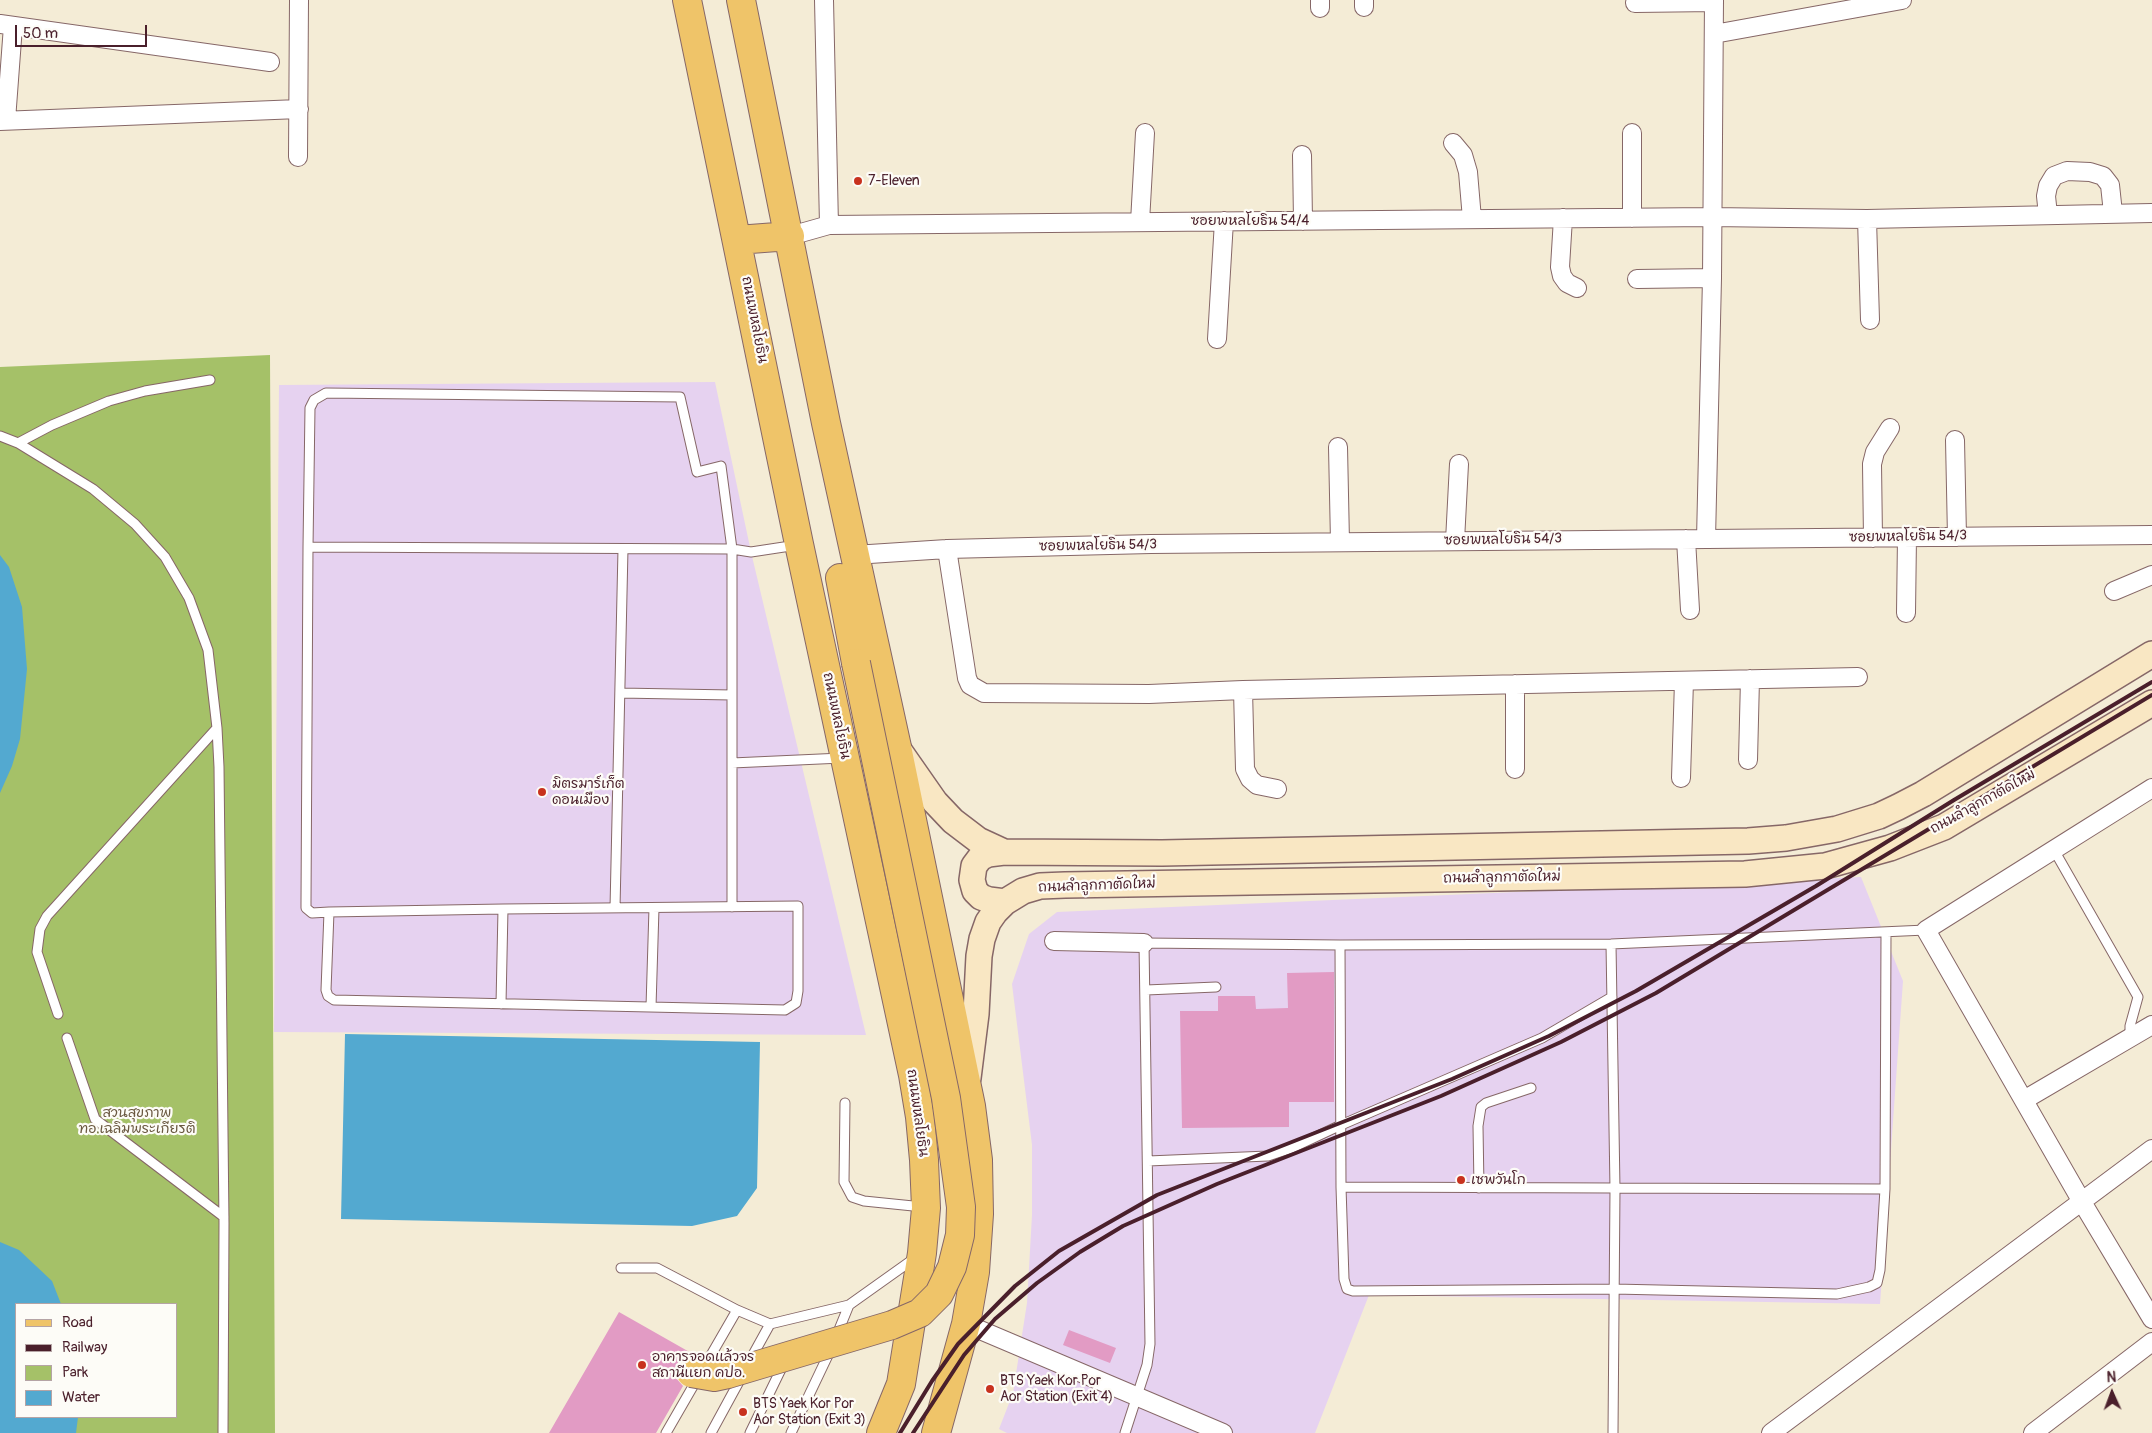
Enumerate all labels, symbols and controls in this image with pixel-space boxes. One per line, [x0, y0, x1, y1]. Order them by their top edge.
scale bar [18, 15, 150, 47]
text: 50 m [23, 24, 58, 43]
place label: 7-Eleven [868, 173, 920, 189]
marker: 7-Eleven [852, 175, 864, 187]
street label: ซอยพหลโยธิน 54/4 [1191, 213, 1309, 229]
street label: ถนนพหลโยธิน [737, 275, 771, 365]
street label: ซอยพหลโยธิน 54/3 [1849, 528, 1967, 546]
street label: ซอยพหลโยธิน 54/3 [1444, 531, 1562, 549]
street label: ซอยพหลโยธิน 54/3 [1039, 537, 1157, 555]
street label: ถนนพหลโยธิน [819, 671, 853, 761]
street label: ถนนลำลูกกาตัดใหม่ [1927, 766, 2039, 838]
place label: มิตรมาร์เก็ต ดอนเมือง [552, 776, 625, 809]
marker: มิตรมาร์เก็ต ดอนเมือง [536, 786, 548, 798]
street label: ถนนลำลูกกาตัดใหม่ [1443, 869, 1561, 887]
street label: ถนนลำลูกกาตัดใหม่ [1038, 876, 1156, 896]
street label: ถนนพหลโยธิน [903, 1068, 931, 1158]
park label: สวนสุขภาพ ทอ.เฉลิมพระเกียรติ [78, 1105, 196, 1138]
place label: เซพวันโก [1471, 1172, 1526, 1188]
marker: เซพวันโก [1455, 1174, 1467, 1186]
legend [15, 1303, 178, 1418]
text: Road [62, 1313, 93, 1332]
text: Railway [62, 1338, 107, 1357]
place label: อาคารจอดแล้วจร สถานีแยก คปอ. [652, 1349, 754, 1381]
marker: อาคารจอดแล้วจร สถานีแยก คปอ. [636, 1359, 648, 1371]
text: Park [62, 1363, 88, 1382]
north arrow [2087, 1368, 2137, 1418]
text: N [2106, 1369, 2116, 1386]
place label: BTS Yaek Kor Por Aor Station (Exit 4) [1000, 1373, 1113, 1405]
marker: BTS Yaek Kor Por Aor Station (Exit 4) [984, 1383, 996, 1395]
text: Water [62, 1388, 100, 1407]
place label: BTS Yaek Kor Por Aor Station (Exit 3) [753, 1396, 866, 1428]
marker: BTS Yaek Kor Por Aor Station (Exit 3) [737, 1406, 749, 1418]

